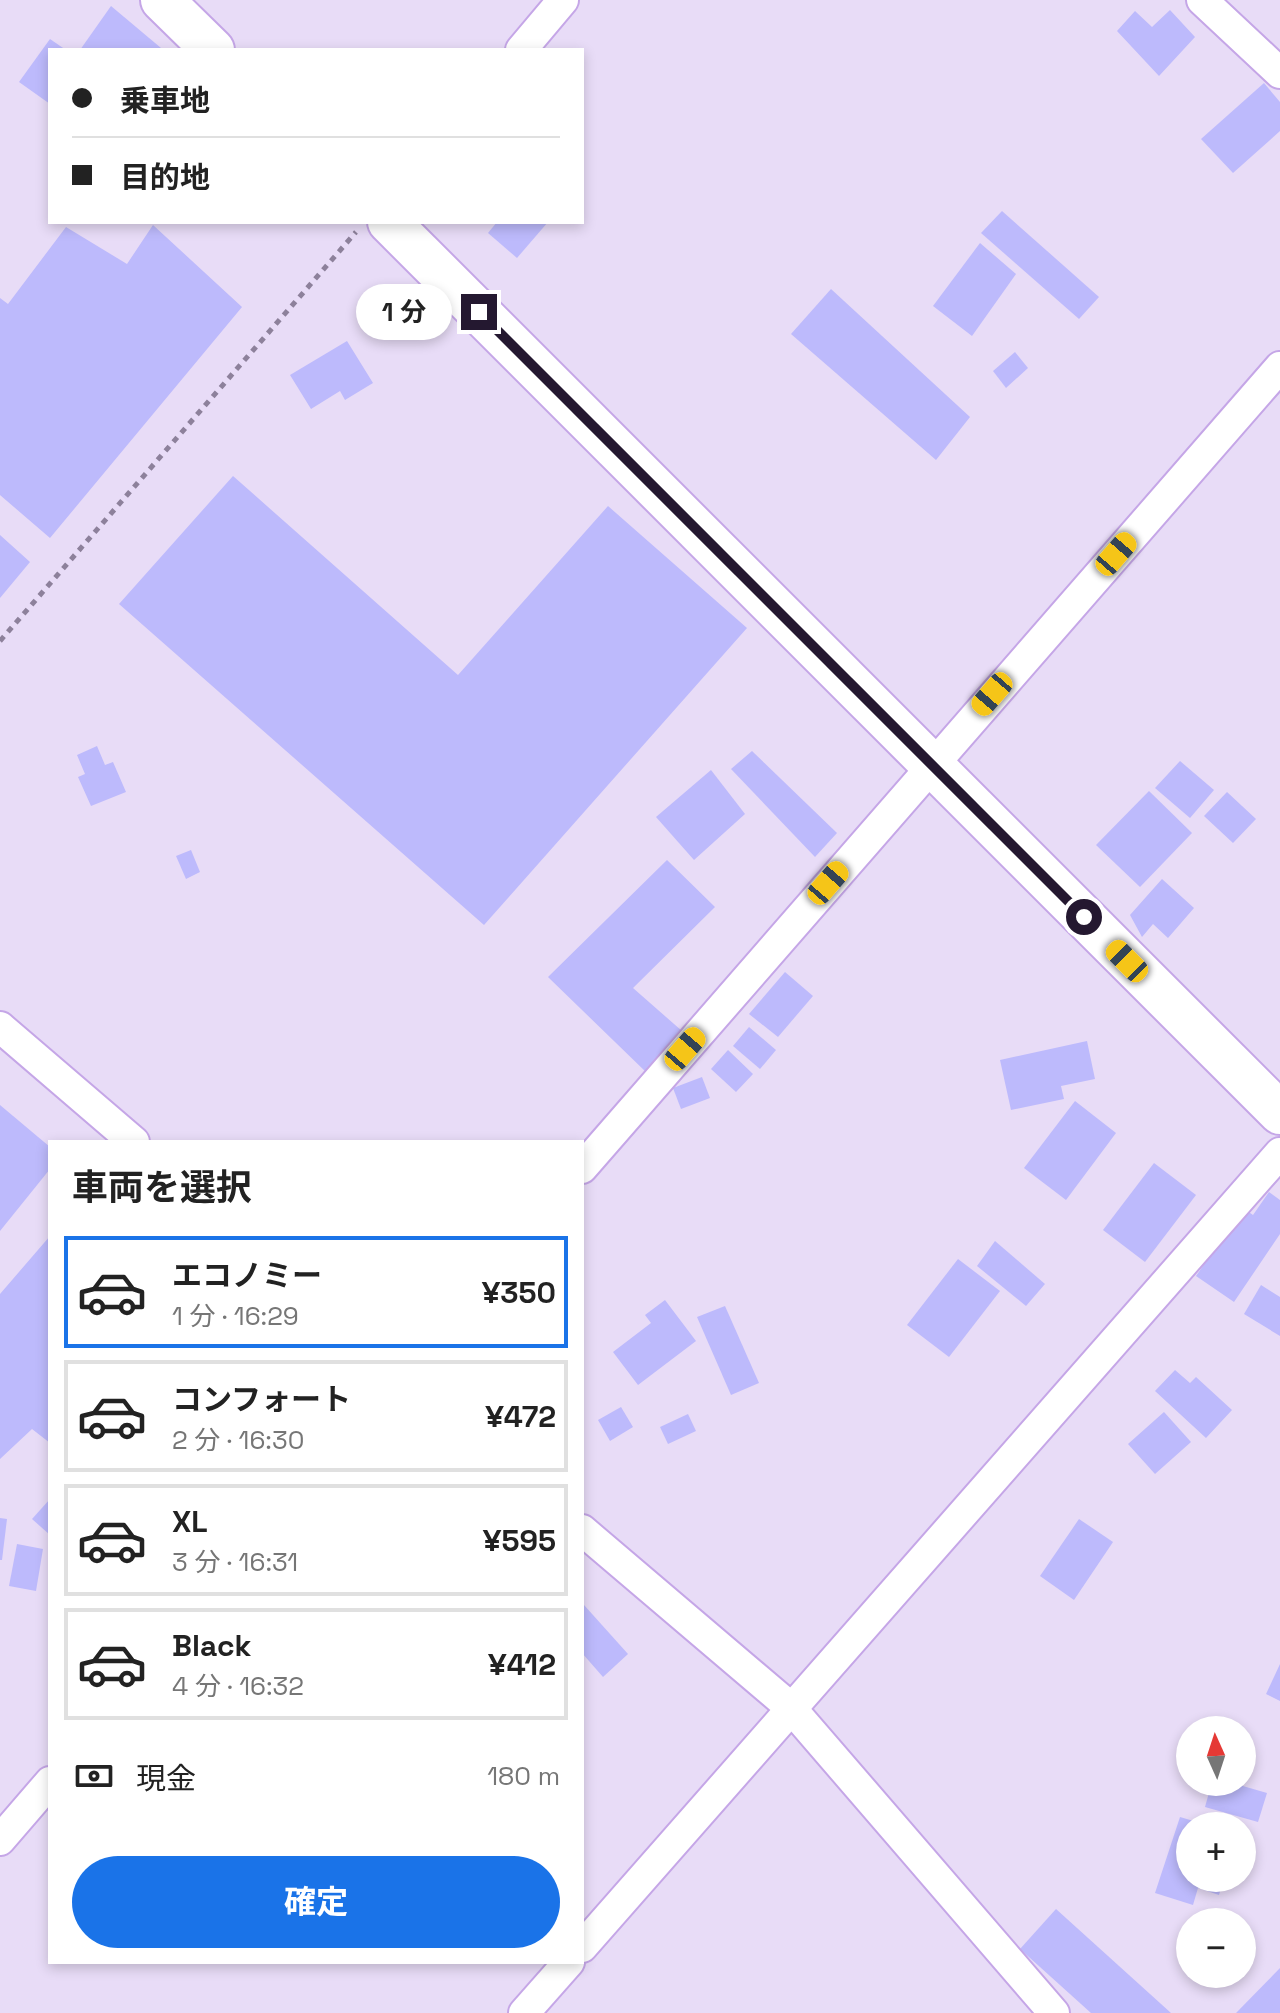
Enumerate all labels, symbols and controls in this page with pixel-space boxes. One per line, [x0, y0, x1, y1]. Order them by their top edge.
text: 乗車地 [120, 81, 210, 120]
text: 目的地 [120, 158, 210, 197]
callout: 1 分 [355, 284, 451, 340]
route end [461, 294, 497, 330]
text: 1 分 [382, 295, 426, 329]
car [1091, 528, 1141, 580]
car [967, 668, 1017, 720]
car [803, 857, 853, 909]
route start [1066, 899, 1102, 935]
car [1102, 936, 1152, 986]
car [660, 1023, 710, 1075]
text: 車両を選択 [72, 1165, 252, 1211]
icon: car [76, 1256, 148, 1328]
text: エコノミー [172, 1256, 322, 1295]
text: ¥350 [482, 1273, 556, 1312]
text: 1 分 · 16:29 [172, 1299, 299, 1333]
icon: car [76, 1380, 148, 1452]
text: コンフォート [172, 1380, 351, 1419]
text: ¥472 [485, 1397, 556, 1436]
text: 2 分 · 16:30 [172, 1423, 304, 1457]
text: XL [172, 1502, 208, 1541]
icon: car [76, 1504, 148, 1576]
text: ¥595 [483, 1521, 556, 1560]
text: 3 分 · 16:31 [172, 1545, 298, 1579]
text: Black [172, 1626, 251, 1665]
icon: car [76, 1628, 148, 1700]
text: ¥412 [488, 1645, 556, 1684]
text: 4 分 · 16:32 [172, 1669, 304, 1703]
north arrow [1176, 1716, 1256, 1796]
map controls [1176, 1716, 1256, 1988]
icon: cash [72, 1754, 116, 1798]
text: 現金 [136, 1759, 196, 1798]
text: 180 m [487, 1759, 560, 1793]
button: + [1176, 1812, 1256, 1892]
button: 確定 [72, 1856, 560, 1948]
button: − [1176, 1908, 1256, 1988]

